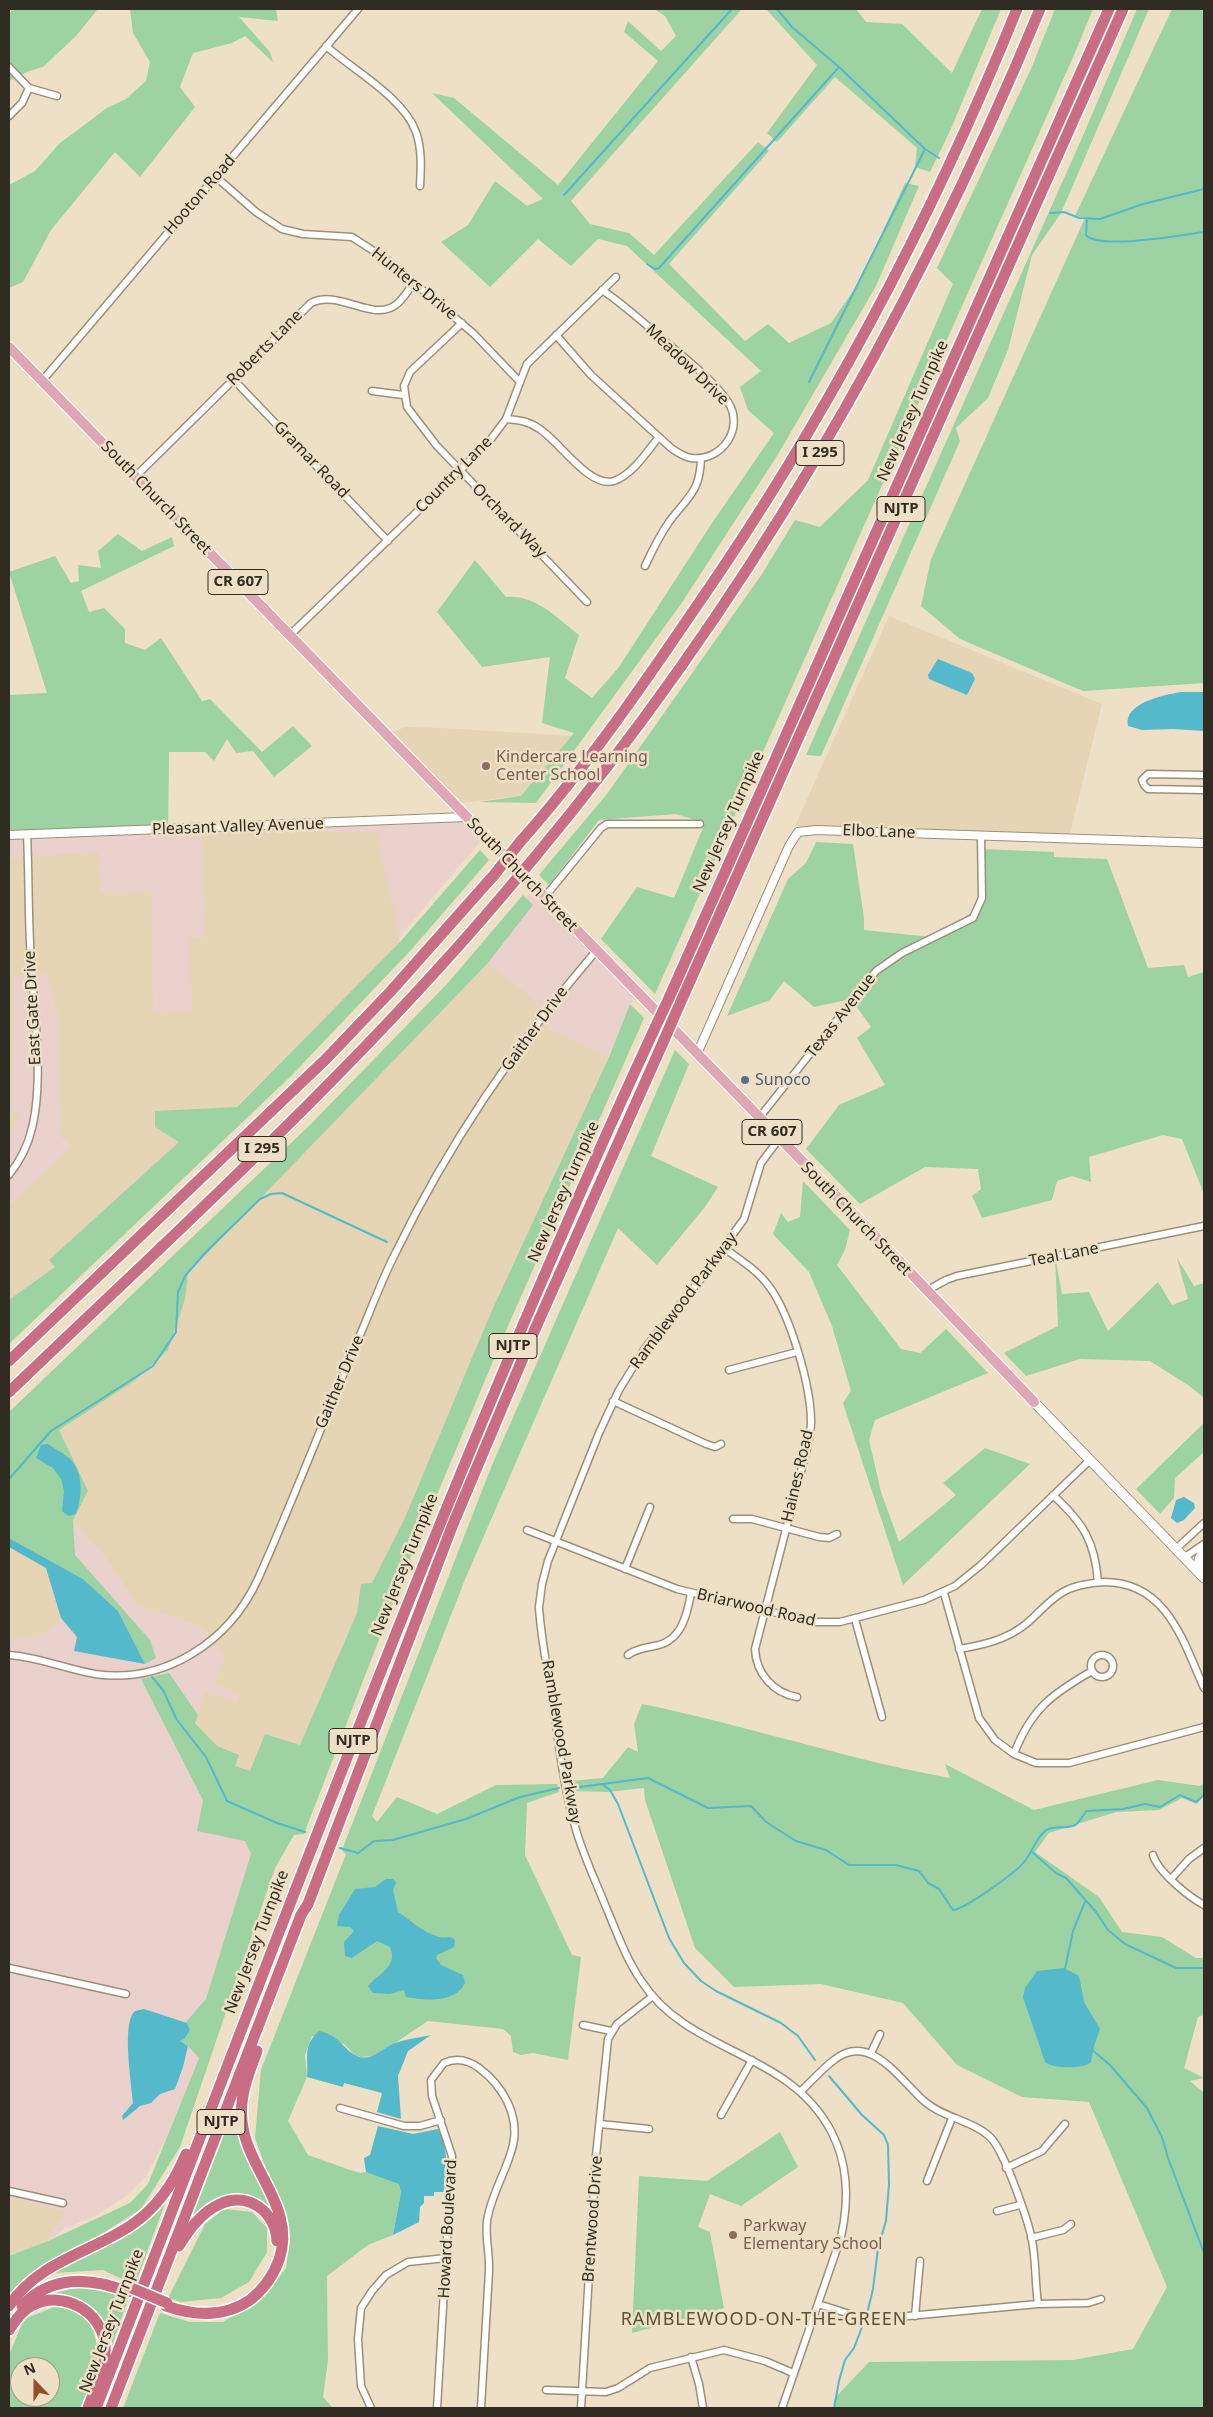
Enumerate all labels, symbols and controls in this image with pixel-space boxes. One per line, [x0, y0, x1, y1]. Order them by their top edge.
street label: Hooton Road [160, 151, 240, 239]
street label: Hunters Drive [367, 244, 461, 324]
street label: Roberts Lane [223, 306, 307, 390]
street label: Meadow Drive [641, 321, 733, 409]
street label: New Jersey Turnpike [873, 338, 953, 484]
street label: Gramar Road [269, 417, 353, 503]
street label: Country Lane [412, 433, 496, 517]
street label: South Church Street [97, 437, 215, 559]
road number: I 295 [796, 440, 844, 466]
street label: Orchard Way [468, 480, 550, 562]
road number: NJTP [877, 496, 925, 522]
road number: CR 607 [208, 570, 268, 594]
place label: Kindercare Learning Center School [496, 747, 648, 785]
street label: New Jersey Turnpike [689, 749, 769, 895]
marker: Kindercare Learning Center School [480, 760, 492, 772]
street label: Pleasant Valley Avenue [152, 814, 324, 840]
street label: South Church Street [463, 814, 581, 936]
street label: Elbo Lane [842, 821, 916, 843]
street label: East Gate Drive [20, 950, 46, 1066]
street label: Texas Avenue [802, 970, 880, 1062]
street label: Gaither Drive [498, 983, 572, 1075]
place label: Sunoco [755, 1070, 811, 1090]
marker: Sunoco [739, 1074, 751, 1086]
street label: New Jersey Turnpike [524, 1119, 604, 1265]
road number: CR 607 [742, 1120, 802, 1144]
road number: I 295 [238, 1136, 286, 1162]
street label: South Church Street [797, 1158, 915, 1280]
street label: Ramblewood Parkway [626, 1229, 742, 1373]
street label: Teal Lane [1028, 1239, 1100, 1271]
street label: Gaither Drive [312, 1332, 368, 1432]
road number: NJTP [489, 1334, 537, 1358]
street label: Haines Road [778, 1428, 818, 1524]
street label: New Jersey Turnpike [368, 1491, 442, 1639]
street label: Briarwood Road [695, 1585, 817, 1631]
street label: Ramblewood Parkway [537, 1659, 585, 1825]
road number: NJTP [329, 1728, 377, 1754]
street label: New Jersey Turnpike [221, 1867, 293, 2017]
road number: NJTP [197, 2110, 245, 2134]
street label: Brentwood Drive [579, 2155, 607, 2283]
street label: Howard Boulevard [435, 2159, 461, 2299]
place label: Parkway Elementary School [743, 2216, 882, 2254]
marker: Parkway Elementary School [727, 2229, 739, 2241]
street label: New Jersey Turnpike [76, 2246, 148, 2396]
district label: RAMBLEWOOD-ON-THE-GREEN [618, 2309, 910, 2331]
north arrow [10, 2357, 60, 2407]
text: N [21, 2358, 38, 2380]

